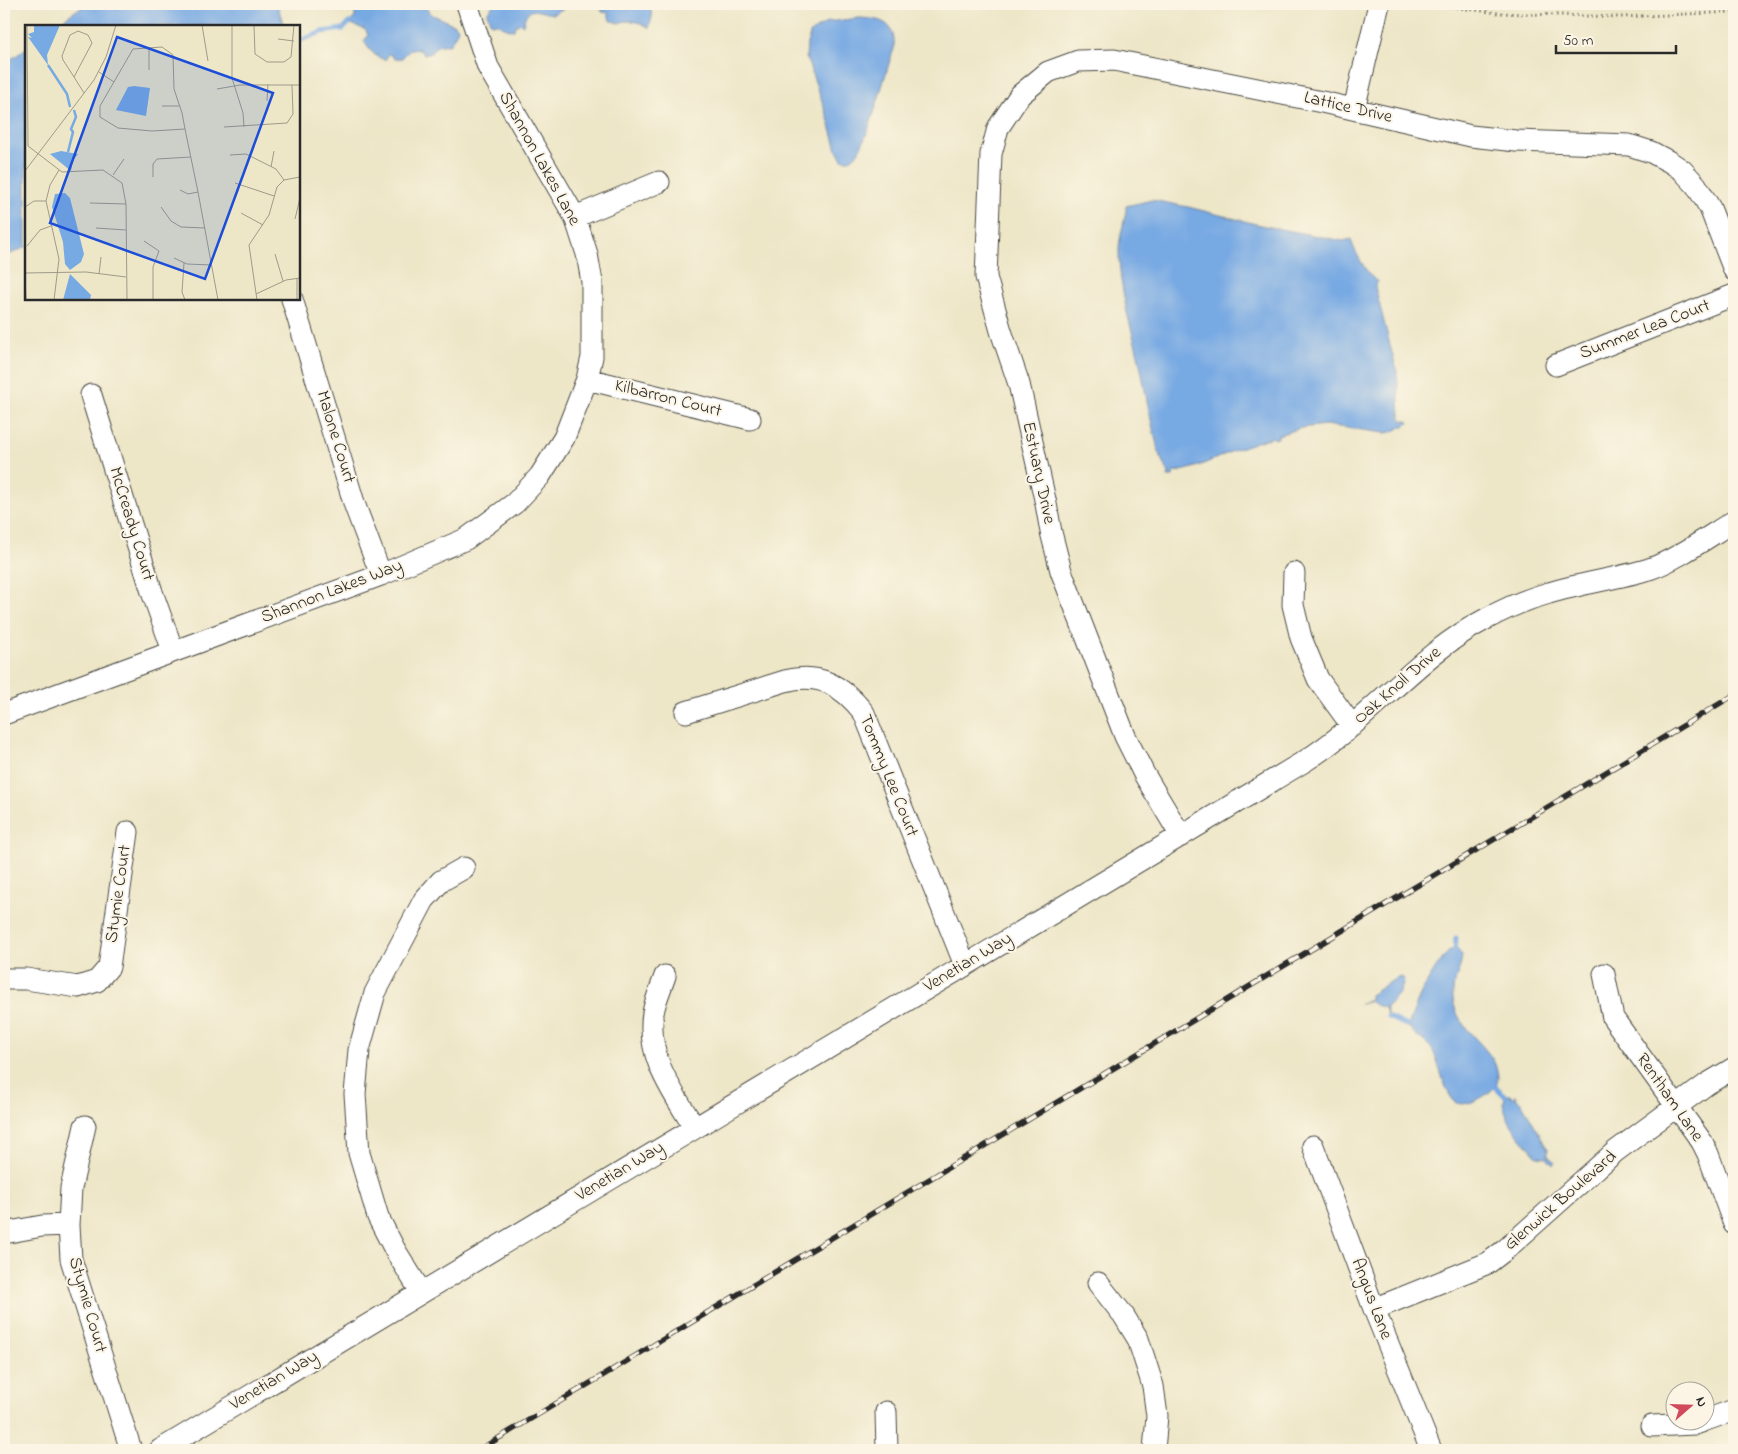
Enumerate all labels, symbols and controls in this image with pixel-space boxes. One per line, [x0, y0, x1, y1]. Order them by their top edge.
scale bar [1556, 22, 1676, 54]
inset map [25, 25, 300, 300]
text: 50 m [1563, 30, 1594, 52]
street label: Lattice Drive [1301, 85, 1396, 131]
street label: Shannon Lakes Lane [491, 87, 587, 232]
street label: Summer Lea Court [1576, 293, 1714, 367]
street label: Kilbarron Court [612, 373, 724, 425]
street label: Malone Court [309, 387, 361, 487]
street label: Estuary Drive [1014, 420, 1062, 527]
street label: McCready Court [101, 464, 161, 584]
street label: Shannon Lakes Way [257, 553, 407, 631]
street label: Oak Knoll Drive [1349, 640, 1448, 731]
street label: Tommy Lee Court [852, 711, 924, 841]
street label: Stymie Court [99, 843, 139, 945]
street label: Venetian Way [918, 926, 1017, 1000]
street label: Rentham Lane [1629, 1048, 1710, 1148]
street label: Venetian Way [570, 1135, 669, 1209]
street label: Glenwick Boulevard [1499, 1145, 1623, 1257]
street label: Stymie Court [61, 1254, 113, 1356]
street label: Angus Lane [1343, 1255, 1399, 1345]
street label: Venetian Way [224, 1344, 323, 1418]
north arrow [1666, 1382, 1716, 1432]
text: N [1689, 1394, 1712, 1410]

